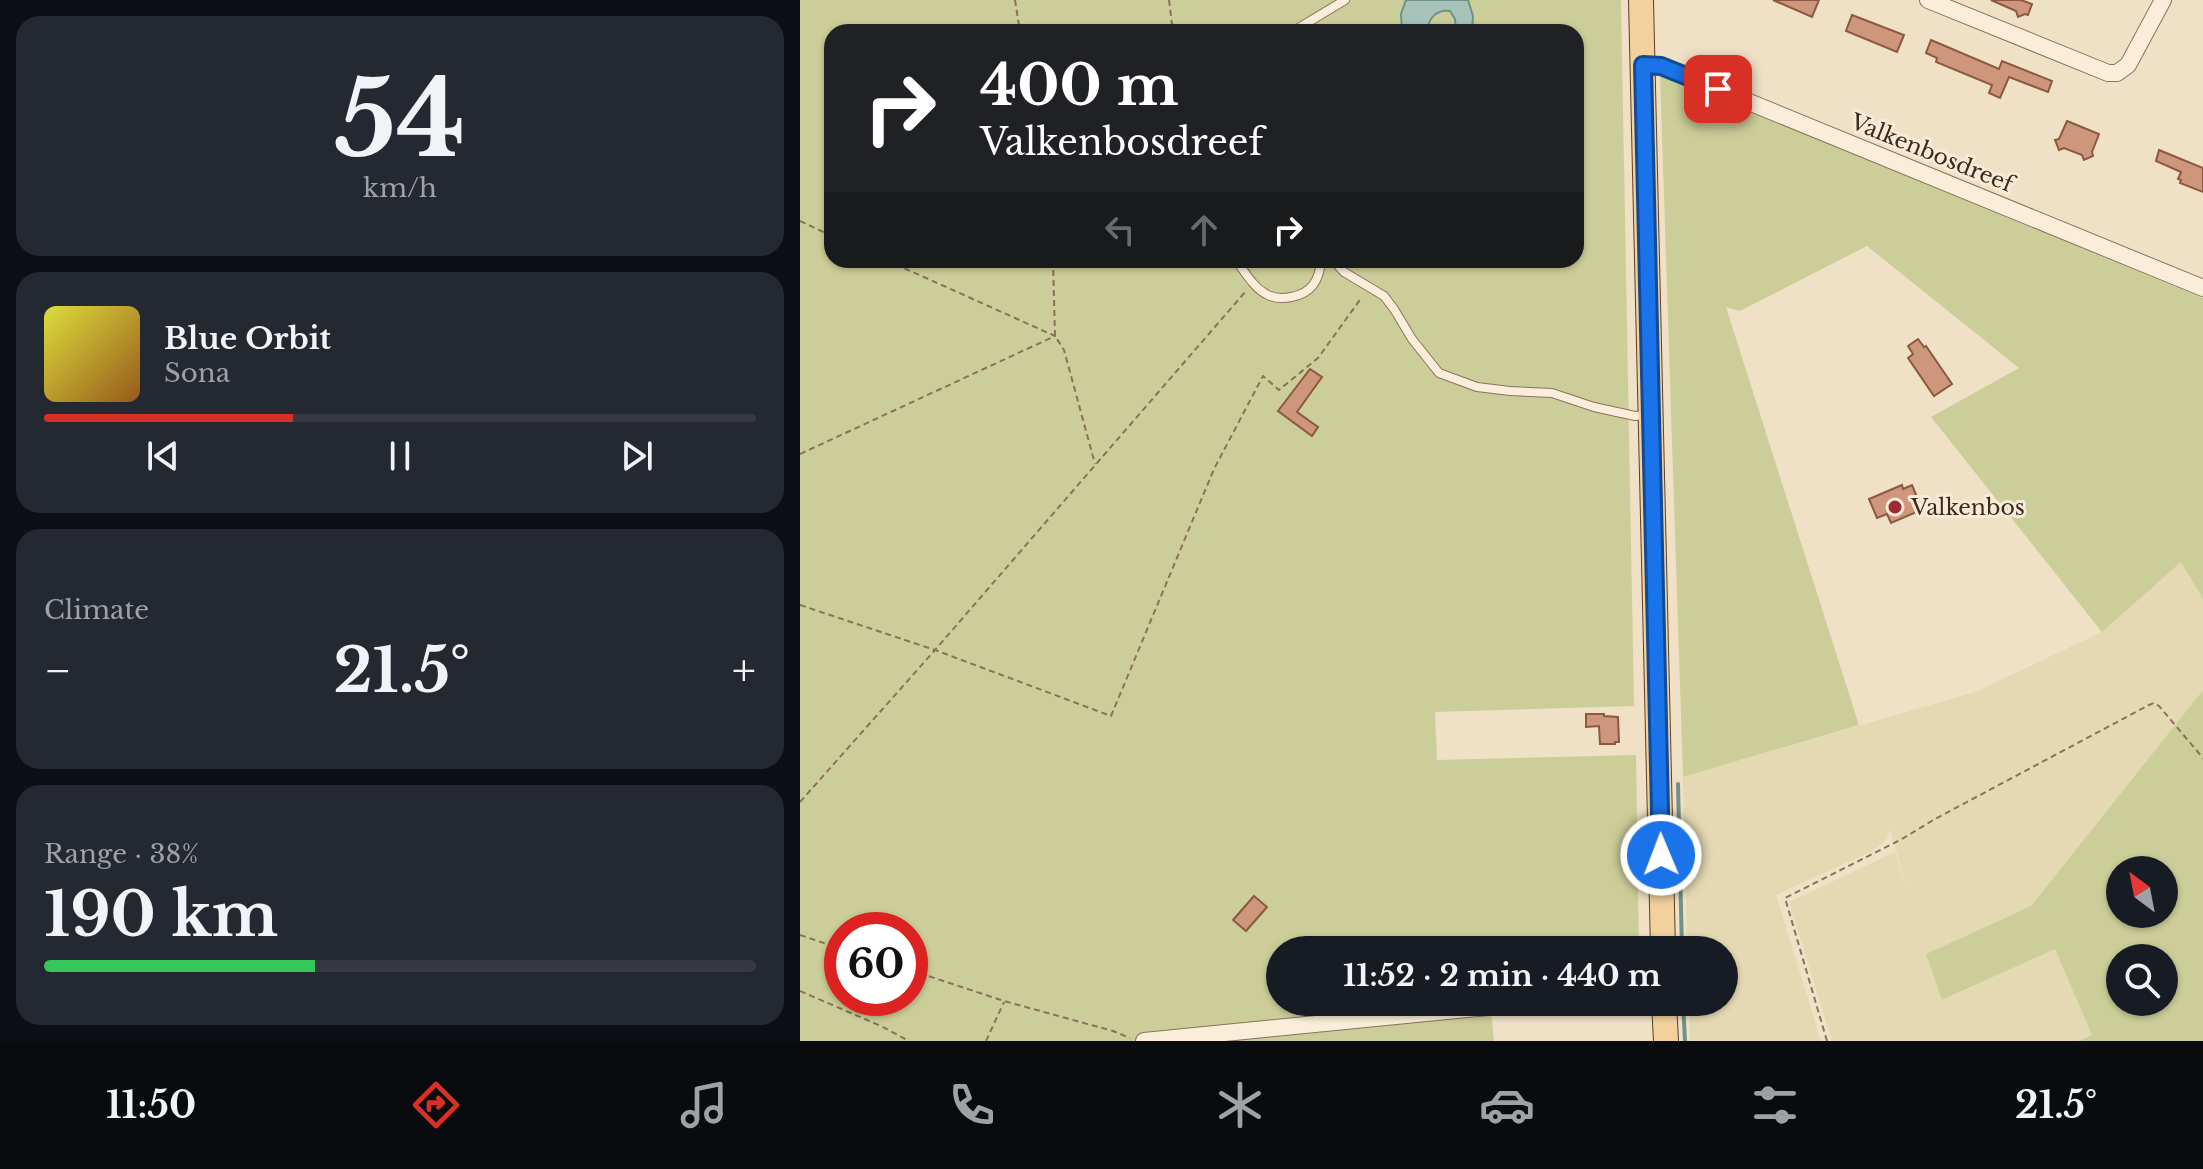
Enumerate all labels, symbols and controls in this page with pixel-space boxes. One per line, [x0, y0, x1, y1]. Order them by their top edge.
text: 400 m [980, 51, 1179, 120]
text: 54 [335, 55, 465, 184]
pin [1684, 55, 1752, 123]
icon: right [848, 56, 952, 160]
icon: arrive [1696, 67, 1740, 111]
street label: Valkenbosdreef [1846, 108, 2020, 199]
text: Valkenbosdreef [980, 120, 1263, 165]
text: km/h [363, 172, 437, 204]
icon: left [1098, 208, 1142, 252]
icon: ahead [1182, 208, 1226, 252]
icon: right [1266, 208, 1310, 252]
text: Blue Orbit [164, 320, 331, 357]
text: Sona [164, 357, 230, 389]
icon: previous [141, 434, 185, 478]
icon: pause [378, 434, 422, 478]
icon: next [615, 434, 659, 478]
place label: Valkenbos [1910, 494, 2025, 521]
marker: Valkenbos [1886, 498, 1904, 516]
text: Climate [44, 594, 149, 626]
text: 21.5° [334, 634, 470, 708]
text: − [44, 643, 72, 698]
text: + [732, 643, 756, 698]
position arrow [1619, 813, 1703, 897]
text: Range · 38% [44, 838, 199, 870]
north arrow [2106, 856, 2178, 928]
map controls [2106, 856, 2178, 1016]
text: 190 km [44, 878, 278, 952]
speed limit sign: 60 [824, 912, 928, 1016]
button: search [2106, 944, 2178, 1016]
text: 11:52 · 2 min · 440 m [1343, 957, 1661, 994]
icon: directions [408, 1077, 464, 1133]
icon: music [676, 1077, 732, 1133]
icon: phone [944, 1077, 1000, 1133]
icon: climate [1212, 1077, 1268, 1133]
icon: car [1479, 1077, 1535, 1133]
icon: filters [1747, 1077, 1803, 1133]
text: 11:50 [106, 1083, 196, 1128]
text: 21.5° [2015, 1083, 2097, 1128]

